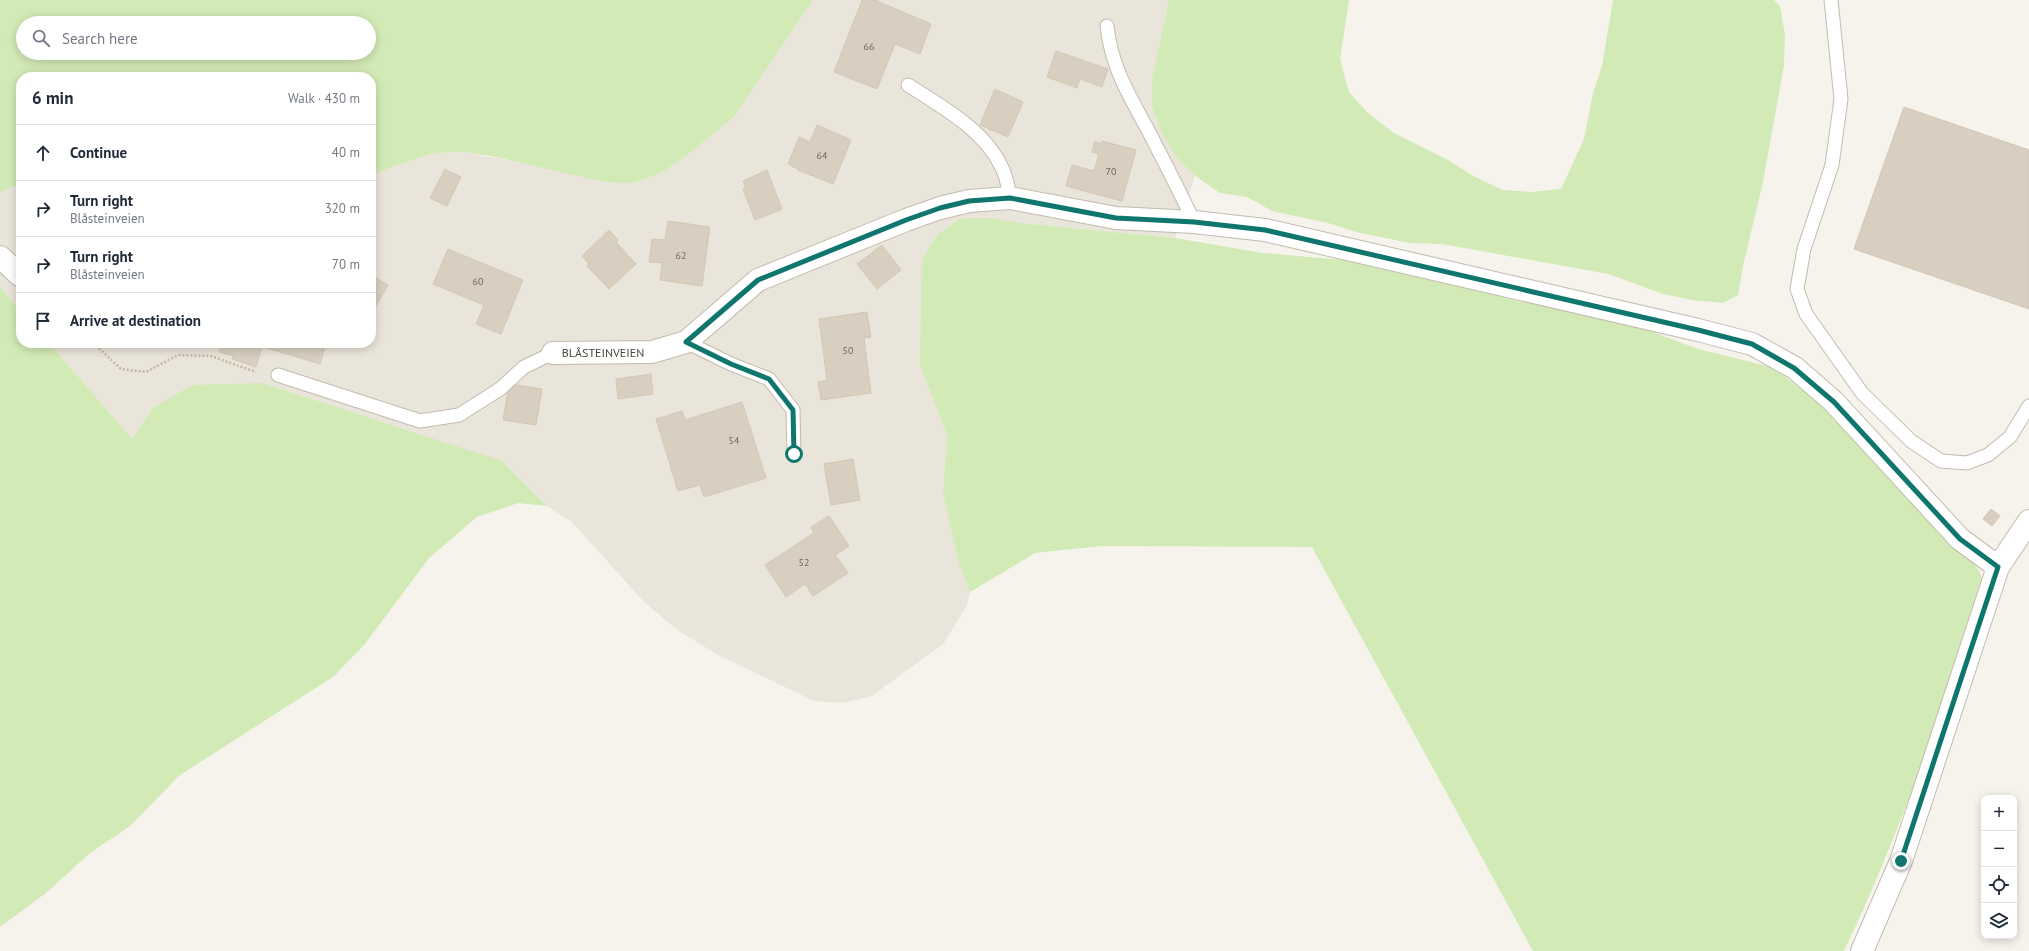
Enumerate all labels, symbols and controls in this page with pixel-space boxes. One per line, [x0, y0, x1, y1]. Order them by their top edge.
search box [16, 16, 376, 60]
icon: search [30, 27, 52, 49]
text: Search here [62, 29, 138, 48]
house number: 66 [864, 40, 874, 53]
text: 6 min [32, 87, 73, 109]
text: Walk · 430 m [288, 90, 360, 107]
icon: ahead [32, 142, 54, 164]
text: Continue [70, 143, 127, 162]
text: 40 m [332, 144, 360, 161]
house number: 64 [817, 149, 828, 162]
house number: 70 [1106, 165, 1117, 178]
text: Turn right [70, 191, 133, 210]
icon: right [32, 198, 54, 220]
text: 320 m [325, 200, 360, 217]
text: Blåsteinveien [70, 210, 145, 227]
text: Turn right [70, 247, 133, 266]
house number: 62 [676, 249, 686, 262]
icon: right [32, 254, 54, 276]
text: 70 m [332, 256, 360, 273]
text: Blåsteinveien [70, 266, 145, 283]
house number: 60 [473, 275, 484, 288]
icon: arrive [32, 310, 54, 332]
text: Arrive at destination [70, 311, 201, 330]
house number: 50 [843, 344, 854, 357]
street label: BLÅSTEINVEIEN [562, 345, 644, 360]
house number: 54 [729, 434, 740, 447]
route start [785, 445, 803, 463]
house number: 52 [799, 556, 809, 569]
map controls [1981, 795, 2017, 939]
button: + [1981, 795, 2017, 831]
button: − [1981, 831, 2017, 867]
route end [1892, 852, 1910, 870]
button: locate [1981, 867, 2017, 903]
button: layers [1981, 903, 2017, 939]

